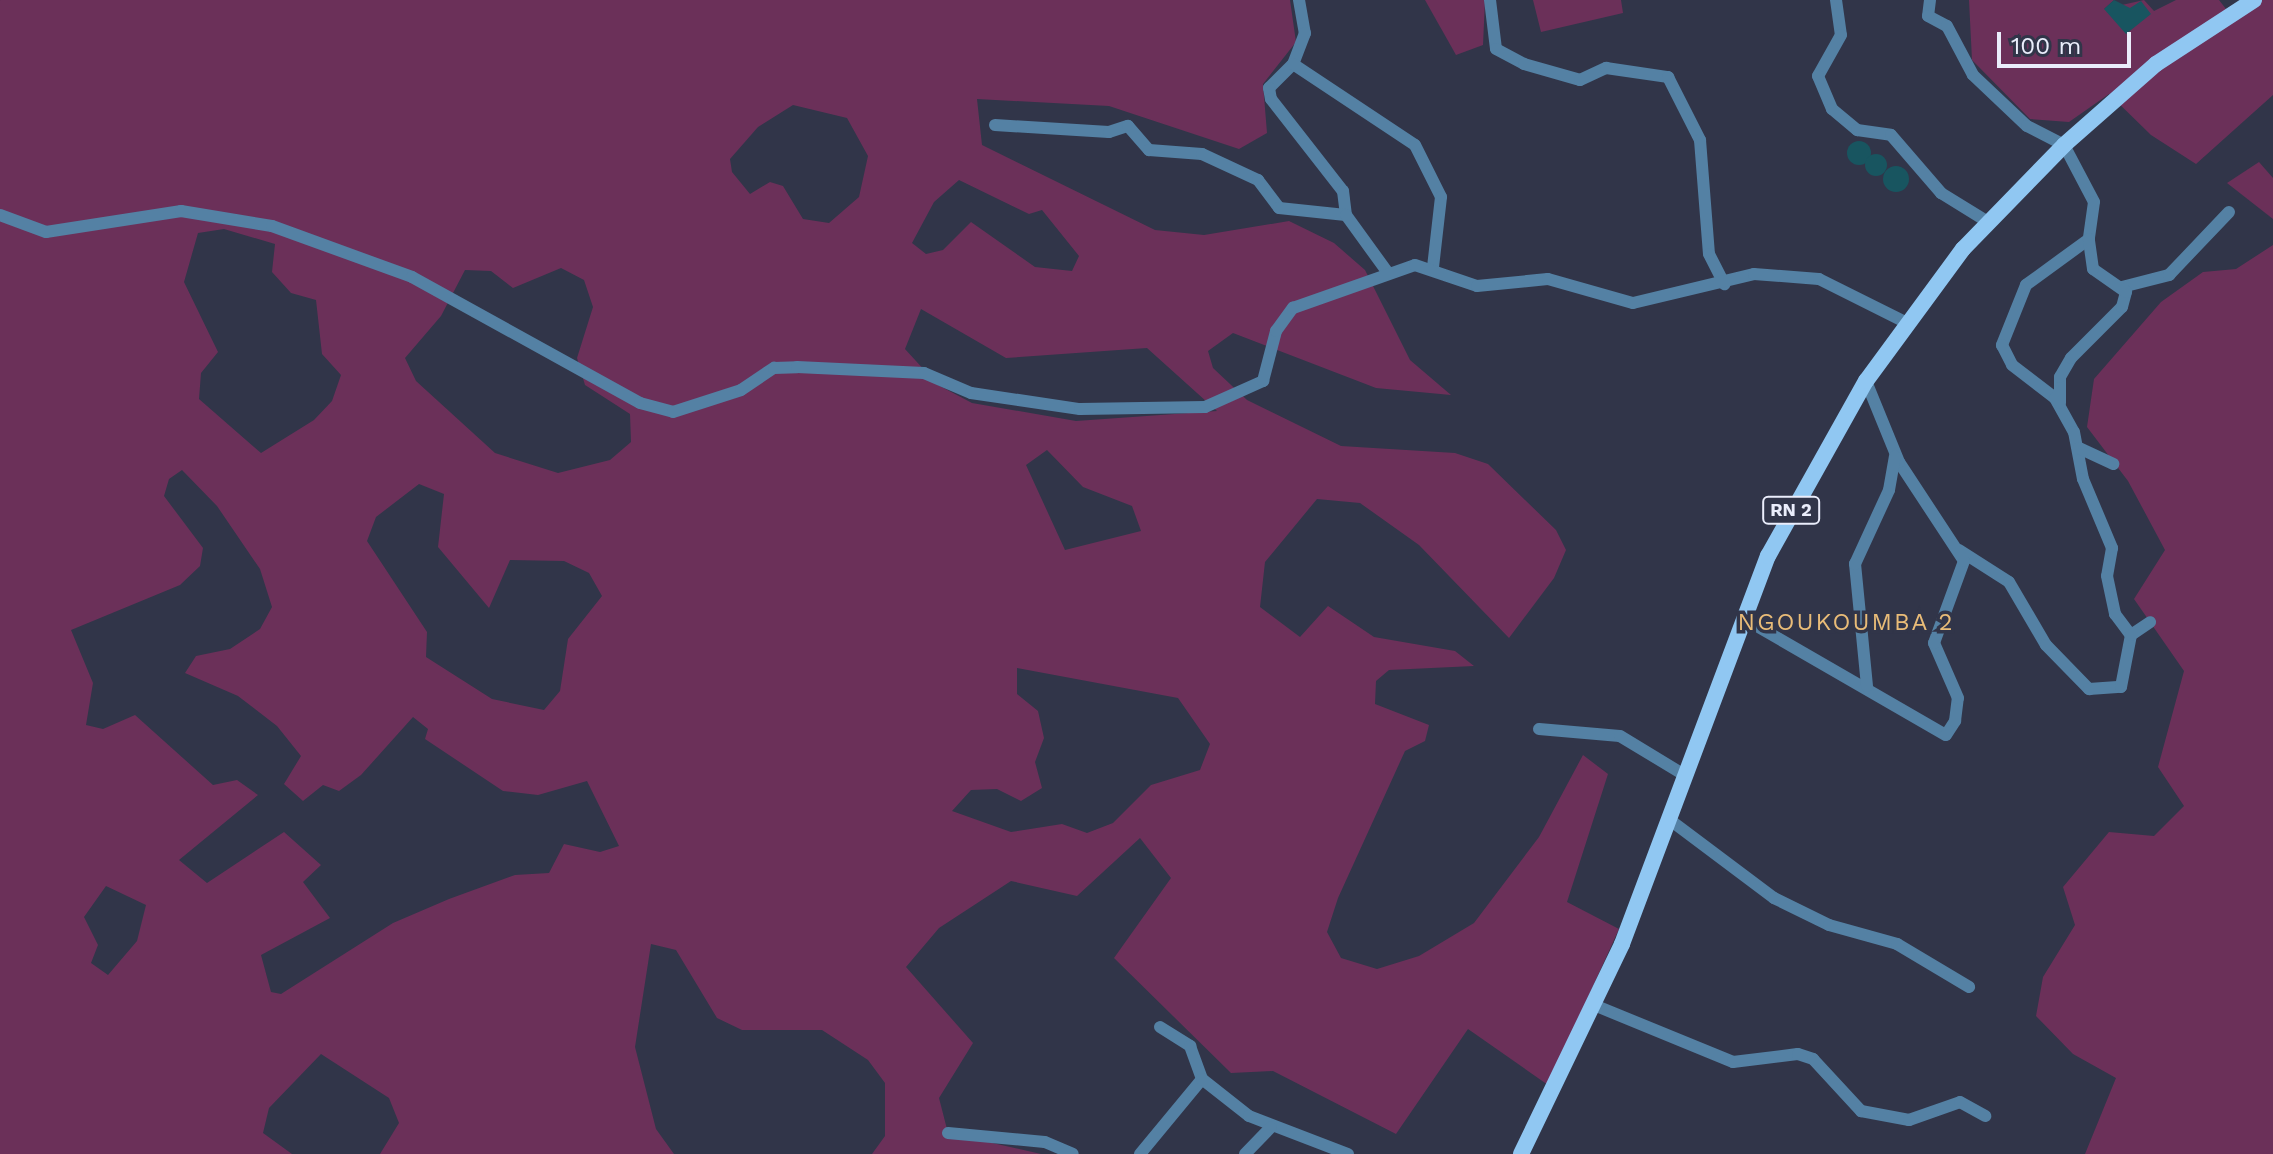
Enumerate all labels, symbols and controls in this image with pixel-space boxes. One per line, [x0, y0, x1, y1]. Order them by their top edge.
scale bar [2001, 16, 2135, 66]
text: 100 m [2011, 32, 2081, 60]
road number: RN 2 [1761, 496, 1821, 524]
district label: NGOUKOUMBA 2 [1737, 609, 1955, 637]

